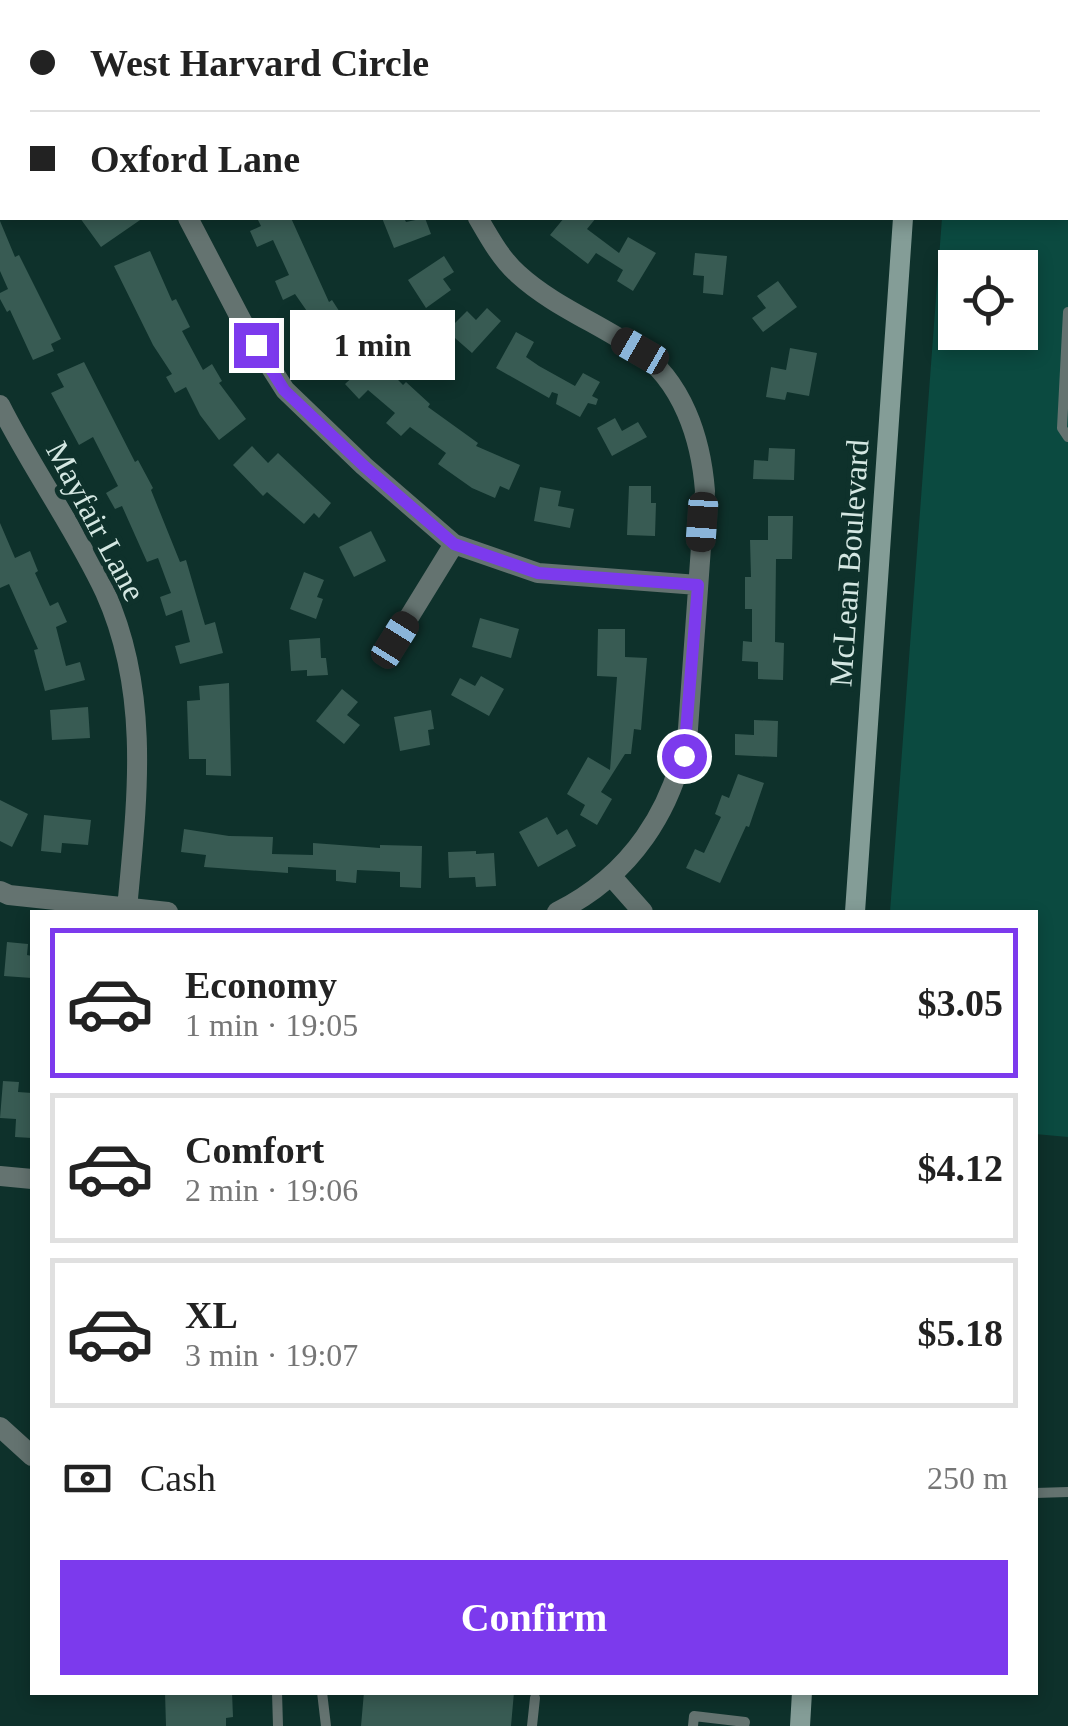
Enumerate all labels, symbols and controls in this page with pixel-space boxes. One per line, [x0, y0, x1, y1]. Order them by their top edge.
text: West Harvard Circle [90, 42, 429, 84]
text: Oxford Lane [90, 138, 300, 180]
map controls [938, 250, 1038, 350]
button: locate [938, 250, 1038, 350]
callout: 1 min [291, 310, 456, 380]
route end [234, 323, 279, 368]
car [607, 323, 673, 379]
text: 1 min [334, 327, 411, 363]
street label: Mayfair Lane [39, 435, 153, 607]
street label: McLean Boulevard [822, 438, 876, 688]
car [685, 491, 719, 553]
car [366, 607, 424, 673]
route start [662, 734, 707, 779]
icon: car [65, 958, 155, 1048]
text: Economy [185, 964, 337, 1006]
text: $3.05 [918, 982, 1003, 1024]
text: 1 min · 19:05 [185, 1007, 358, 1043]
icon: car [65, 1123, 155, 1213]
text: Comfort [185, 1129, 324, 1171]
text: $4.12 [918, 1147, 1003, 1189]
text: 2 min · 19:06 [185, 1172, 358, 1208]
icon: car [65, 1288, 155, 1378]
text: XL [185, 1294, 238, 1336]
text: $5.18 [918, 1312, 1003, 1354]
text: 3 min · 19:07 [185, 1337, 358, 1373]
icon: cash [60, 1451, 115, 1506]
text: Cash [140, 1457, 216, 1499]
text: 250 m [927, 1460, 1008, 1496]
button: Confirm [60, 1560, 1008, 1675]

